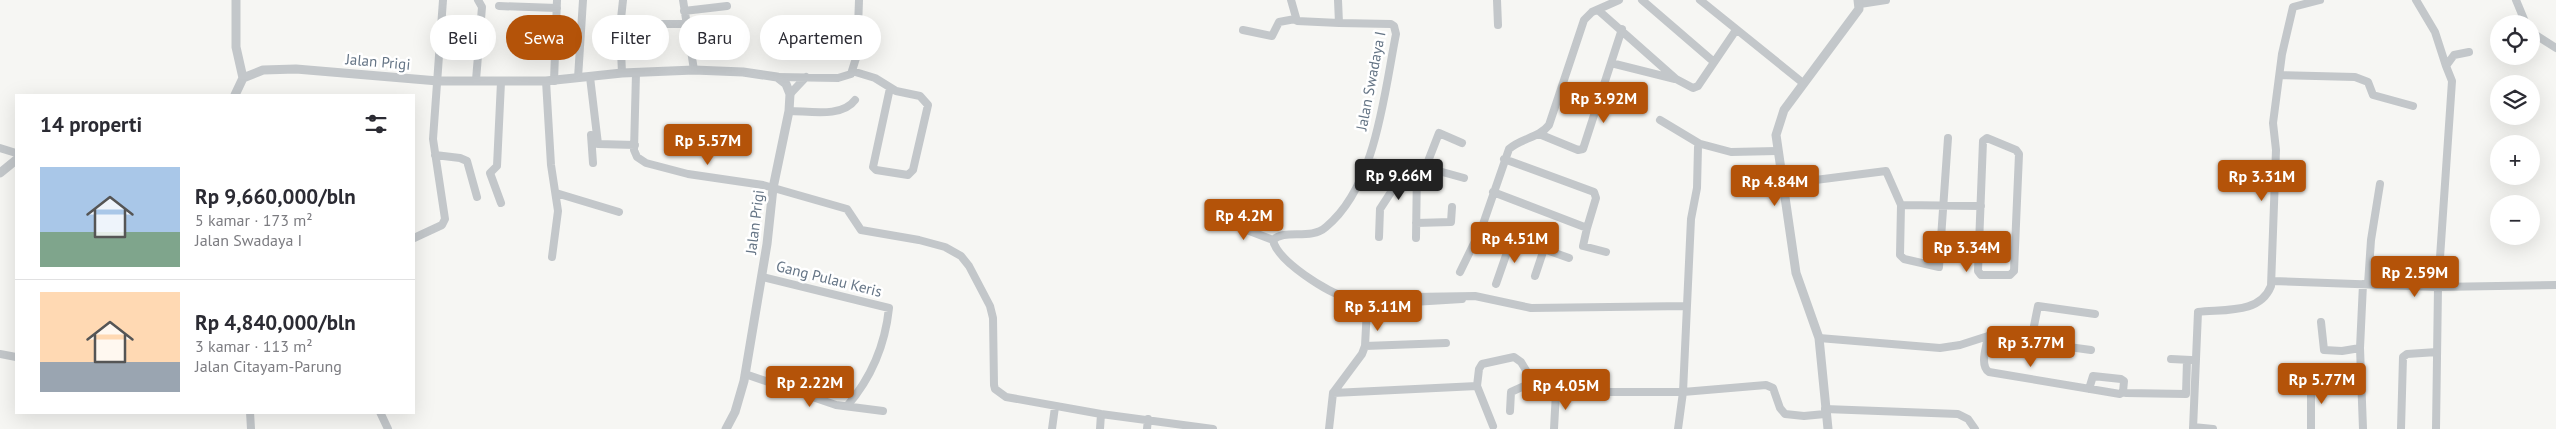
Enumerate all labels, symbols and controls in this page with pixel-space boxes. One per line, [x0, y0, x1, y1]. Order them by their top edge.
chip: Beli [430, 15, 496, 60]
chip: Sewa [506, 15, 582, 60]
chip: Filter [592, 15, 669, 60]
chip: Baru [679, 15, 750, 60]
chip: Apartemen [760, 15, 881, 60]
map controls [2490, 15, 2540, 245]
button: locate [2490, 15, 2540, 65]
street label: Jalan Swadaya I [1351, 30, 1389, 133]
street label: Jalan Prigi [344, 49, 411, 74]
button: layers [2490, 75, 2540, 125]
pin: Rp 3.92M [1552, 82, 1656, 124]
text: Rp 3.92M [1571, 88, 1637, 108]
icon: filters [362, 110, 390, 138]
text: 14 properti [40, 111, 142, 138]
pin: Rp 5.57M [656, 124, 760, 166]
text: Rp 5.57M [675, 130, 741, 150]
button: + [2490, 135, 2540, 185]
pin: Rp 9.66M [1347, 158, 1451, 201]
pin: Rp 3.31M [2210, 160, 2314, 202]
pin: Rp 4.84M [1723, 164, 1827, 207]
text: Rp 9.66M [1366, 165, 1432, 185]
text: Rp 3.31M [2229, 166, 2295, 186]
text: Rp 4.84M [1742, 171, 1808, 191]
text: Rp 9,660,000/bln [195, 183, 356, 210]
icon: home [80, 187, 140, 247]
street label: Jalan Prigi [741, 189, 768, 256]
button: − [2490, 195, 2540, 245]
pin: Rp 4.2M [1198, 198, 1290, 241]
text: Rp 4.2M [1215, 205, 1273, 225]
text: 5 kamar · 173 m² [195, 210, 313, 230]
pin: Rp 4.51M [1463, 222, 1567, 264]
text: Rp 4.51M [1482, 228, 1548, 248]
text: Jalan Swadaya I [195, 230, 302, 250]
pin: Rp 3.34M [1915, 230, 2019, 273]
text: Rp 3.34M [1934, 237, 2000, 257]
street label: Gang Pulau Keris [774, 256, 884, 301]
pin: Rp 2.59M [2363, 256, 2467, 298]
text: Rp 2.59M [2382, 262, 2448, 282]
pin: Rp 3.11M [1326, 290, 1430, 332]
text: Rp 3.11M [1345, 296, 1411, 316]
text: Rp 4,840,000/bln [195, 309, 356, 336]
icon: home [80, 312, 140, 372]
pin: Rp 3.77M [1979, 326, 2083, 368]
text: Rp 3.77M [1998, 332, 2064, 352]
text: 3 kamar · 113 m² [195, 336, 313, 356]
text: Jalan Citayam-Parung [195, 356, 342, 376]
pin: Rp 5.77M [2270, 362, 2374, 405]
pin: Rp 2.22M [758, 366, 862, 408]
pin: Rp 4.05M [1514, 368, 1618, 411]
text: Rp 5.77M [2289, 369, 2355, 389]
text: Rp 2.22M [777, 372, 843, 392]
text: Rp 4.05M [1533, 375, 1599, 395]

